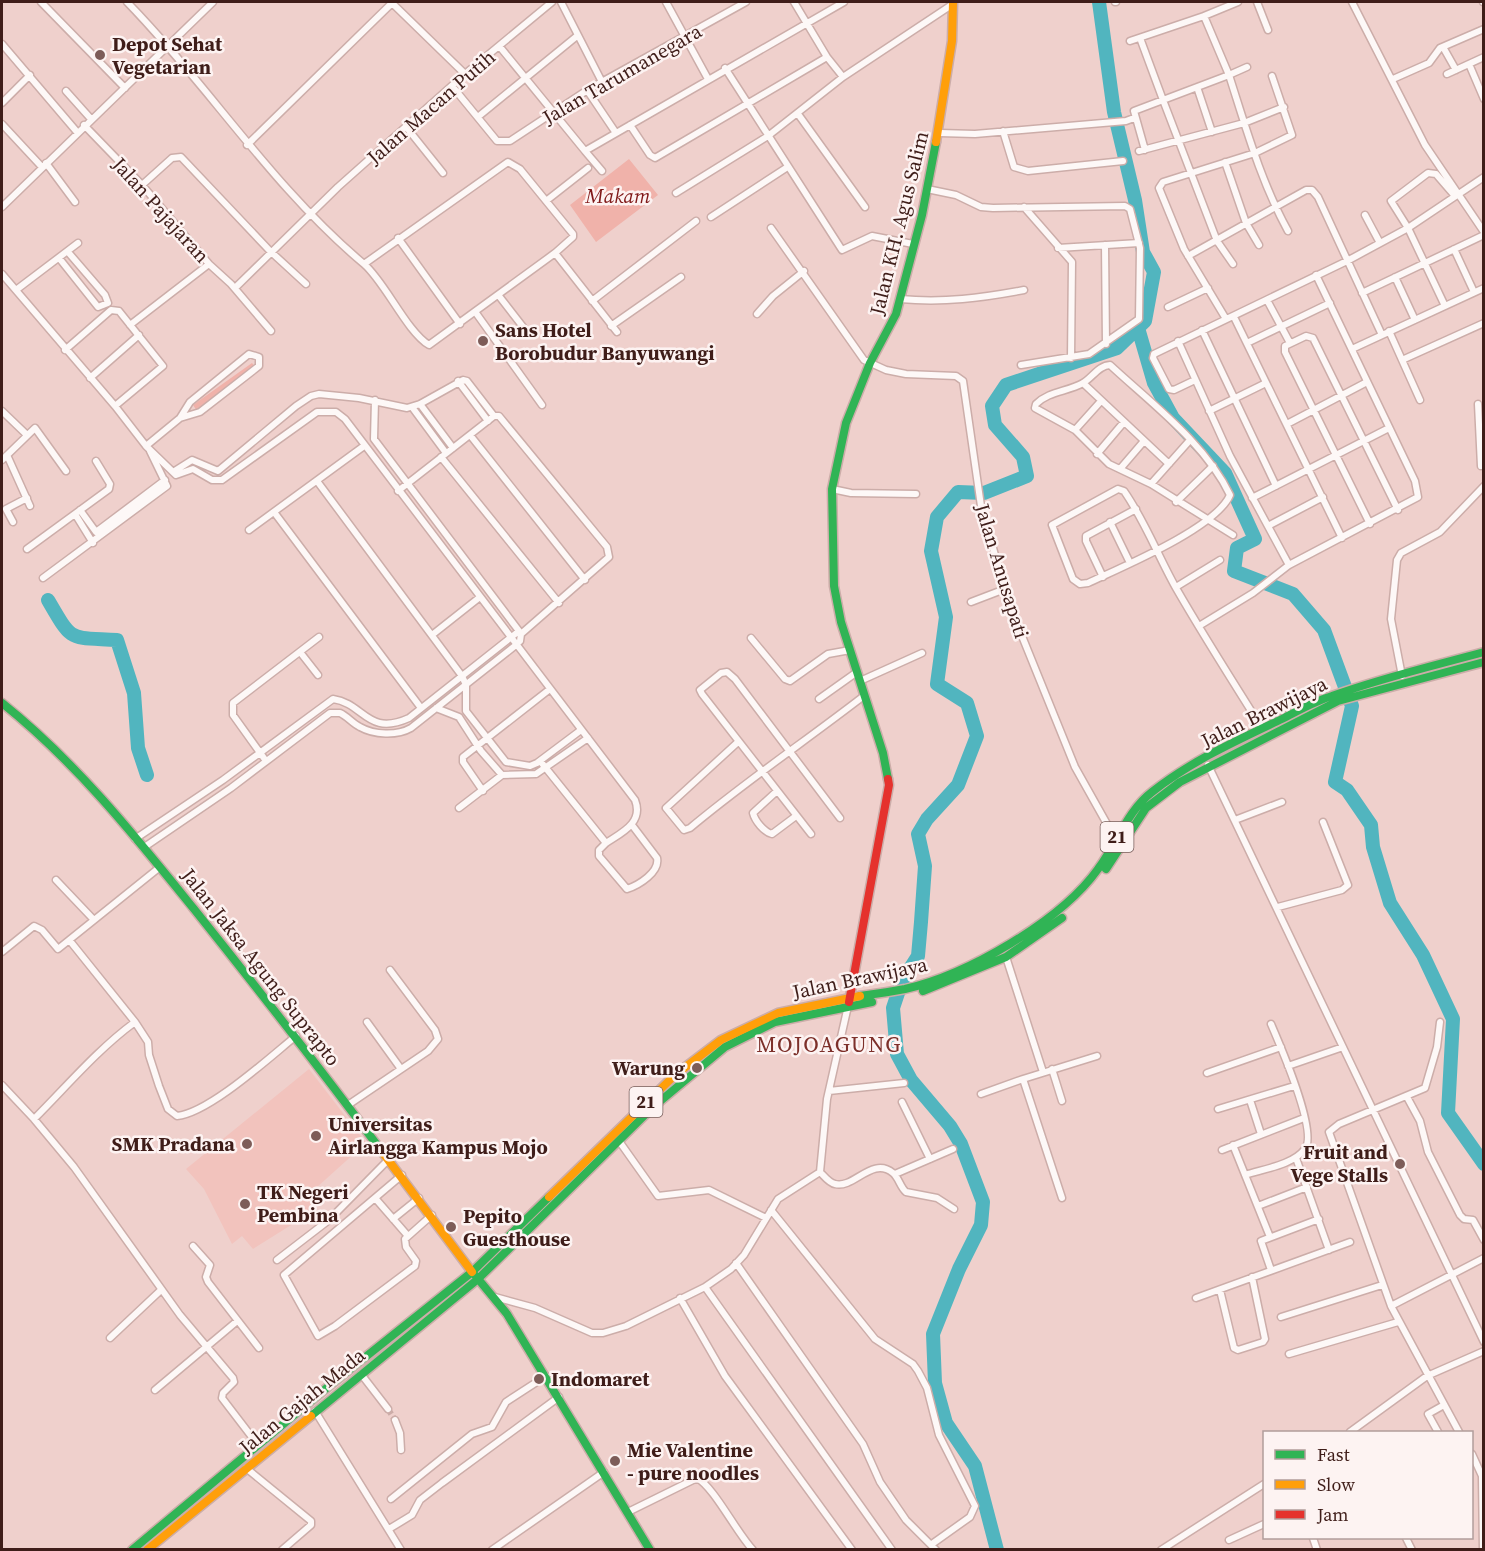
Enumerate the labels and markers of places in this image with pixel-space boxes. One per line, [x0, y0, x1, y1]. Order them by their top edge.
place label: Depot Sehat Vegetarian [112, 30, 223, 81]
marker: Depot Sehat Vegetarian [93, 48, 107, 62]
place label: Sans Hotel Borobudur Banyuwangi [495, 316, 715, 367]
marker: Sans Hotel Borobudur Banyuwangi [476, 334, 490, 348]
place label: Warung [612, 1054, 685, 1082]
marker: Warung [690, 1061, 704, 1075]
place label: Universitas Airlangga Kampus Mojo [328, 1110, 548, 1161]
marker: Universitas Airlangga Kampus Mojo [309, 1129, 323, 1143]
place label: SMK Pradana [111, 1130, 235, 1158]
marker: SMK Pradana [240, 1137, 254, 1151]
place label: Fruit and Vege Stalls [1290, 1138, 1388, 1189]
marker: Fruit and Vege Stalls [1393, 1157, 1407, 1171]
place label: TK Negeri Pembina [257, 1178, 349, 1229]
marker: TK Negeri Pembina [238, 1197, 252, 1211]
place label: Pepito Guesthouse [463, 1202, 570, 1253]
marker: Pepito Guesthouse [444, 1220, 458, 1234]
place label: Indomaret [551, 1365, 650, 1393]
marker: Indomaret [532, 1372, 546, 1386]
place label: Mie Valentine - pure noodles [627, 1436, 759, 1487]
marker: Mie Valentine - pure noodles [608, 1454, 622, 1468]

